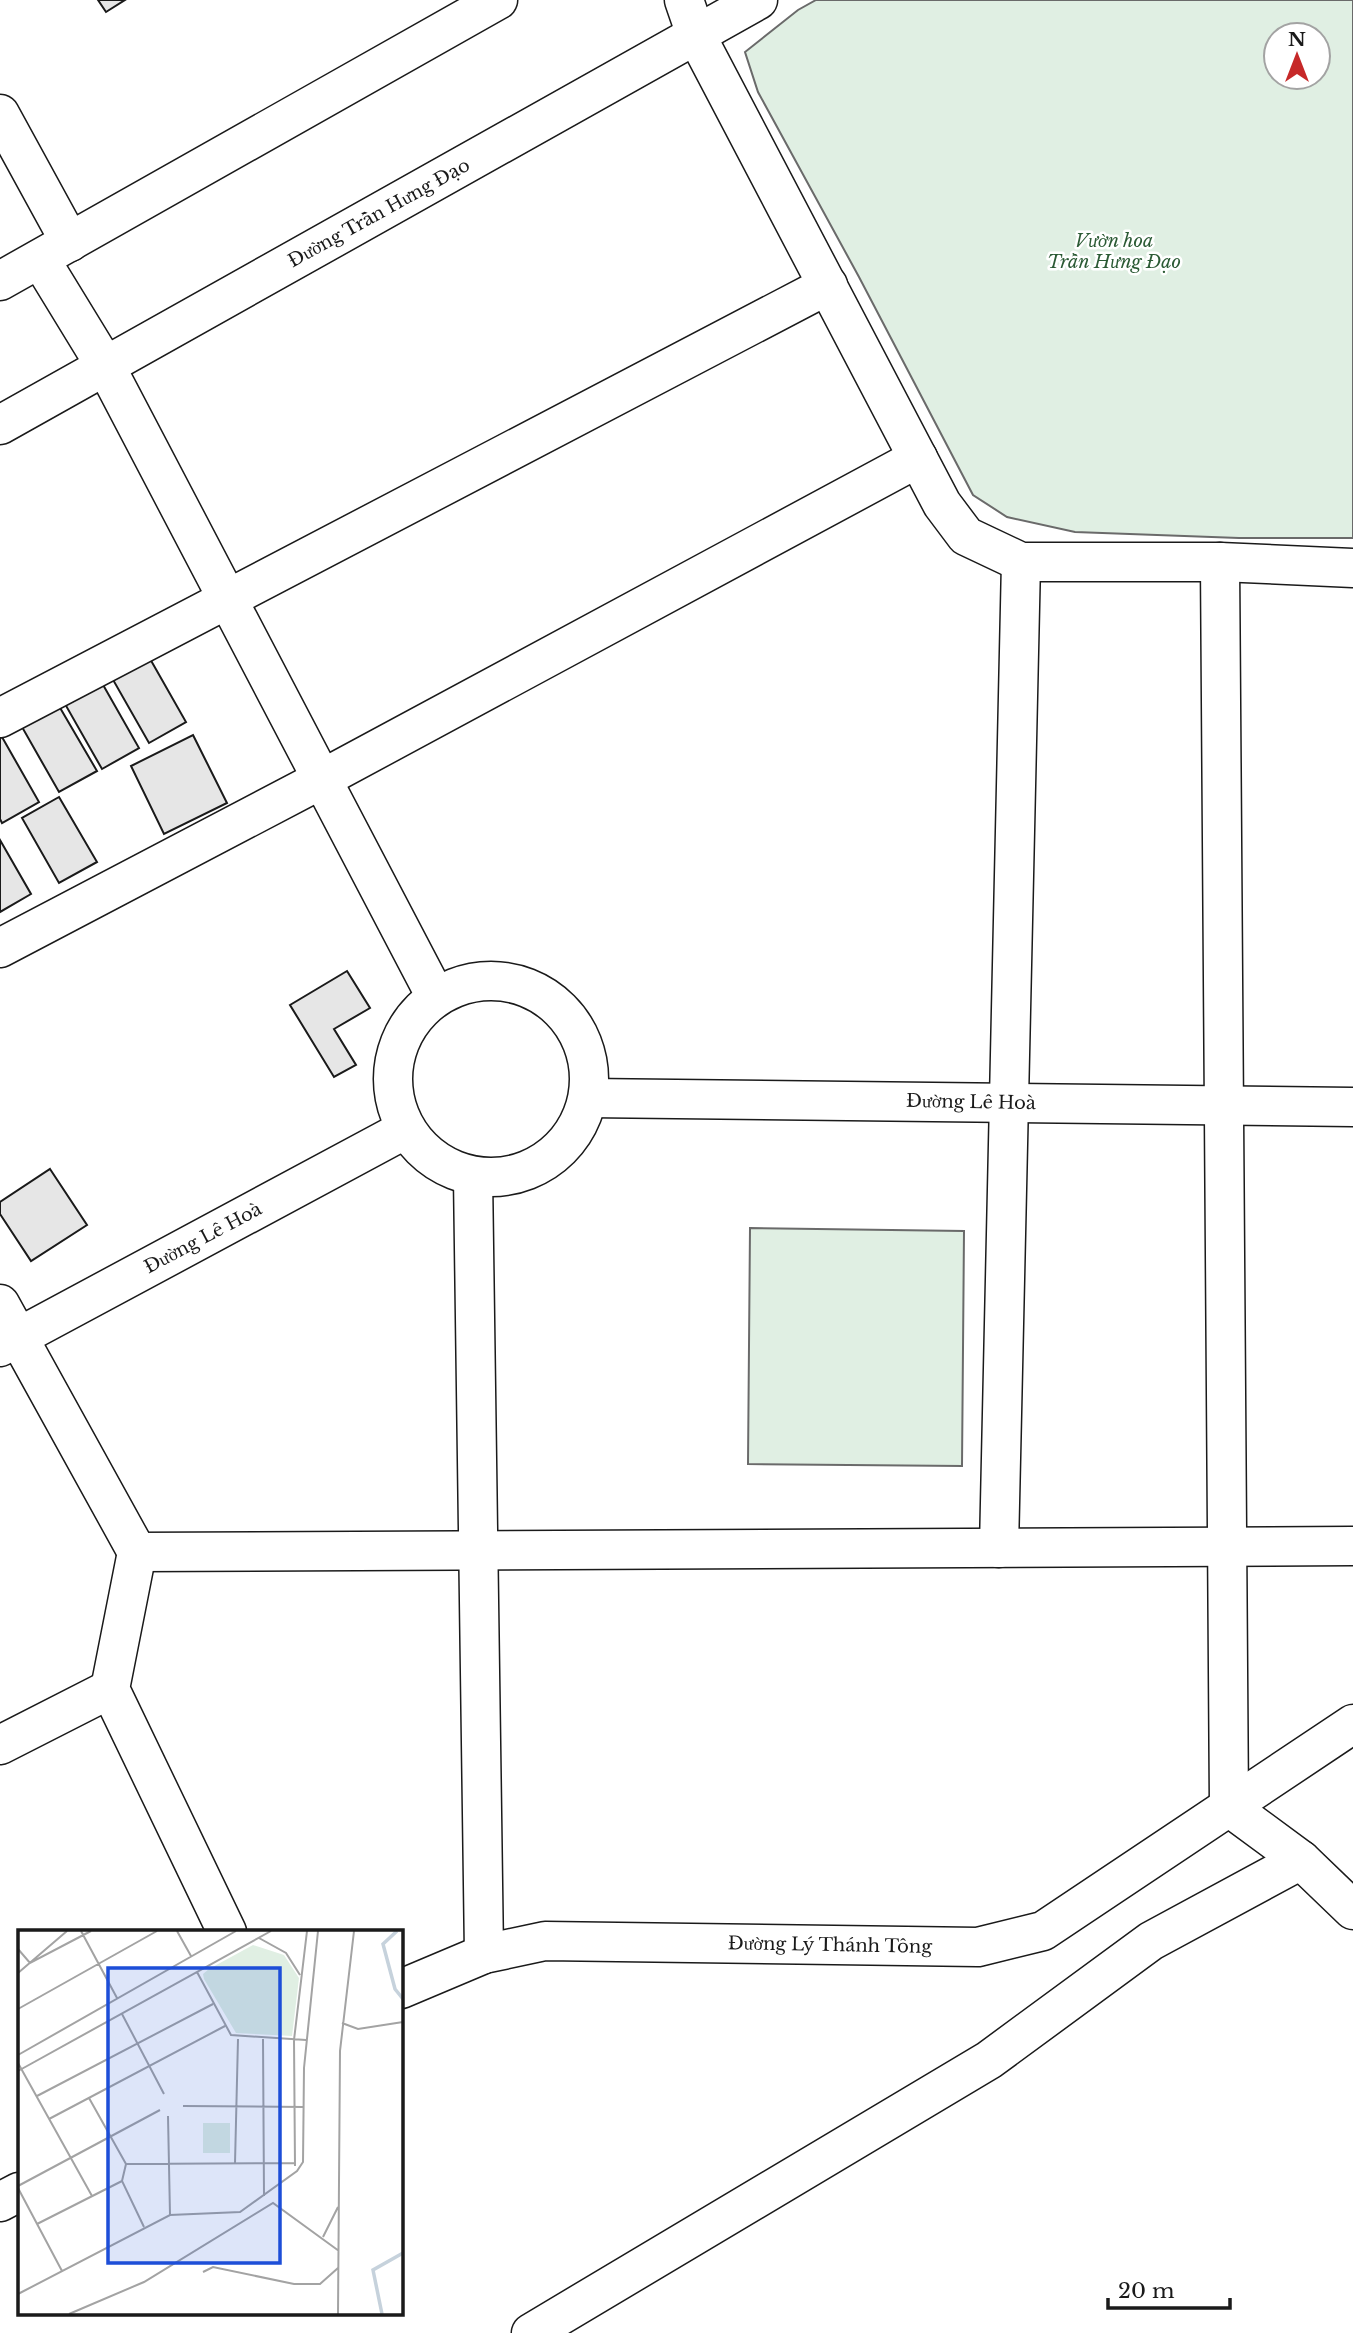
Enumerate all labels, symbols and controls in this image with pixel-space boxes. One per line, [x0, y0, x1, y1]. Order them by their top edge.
north arrow [1262, 21, 1332, 91]
text: N [1288, 28, 1306, 51]
street label: Đường Trần Hưng Đạo [284, 154, 474, 272]
park label: Vườn hoa Trần Hưng Đạo [1047, 230, 1181, 273]
street label: Đường Lê Hoà [906, 1090, 1036, 1114]
street label: Đường Lê Hoà [141, 1198, 265, 1278]
inset map [18, 1930, 402, 2316]
street label: Đường Lý Thánh Tông [728, 1932, 933, 1958]
scale bar [1108, 2266, 1230, 2310]
text: 20 m [1118, 2278, 1175, 2304]

